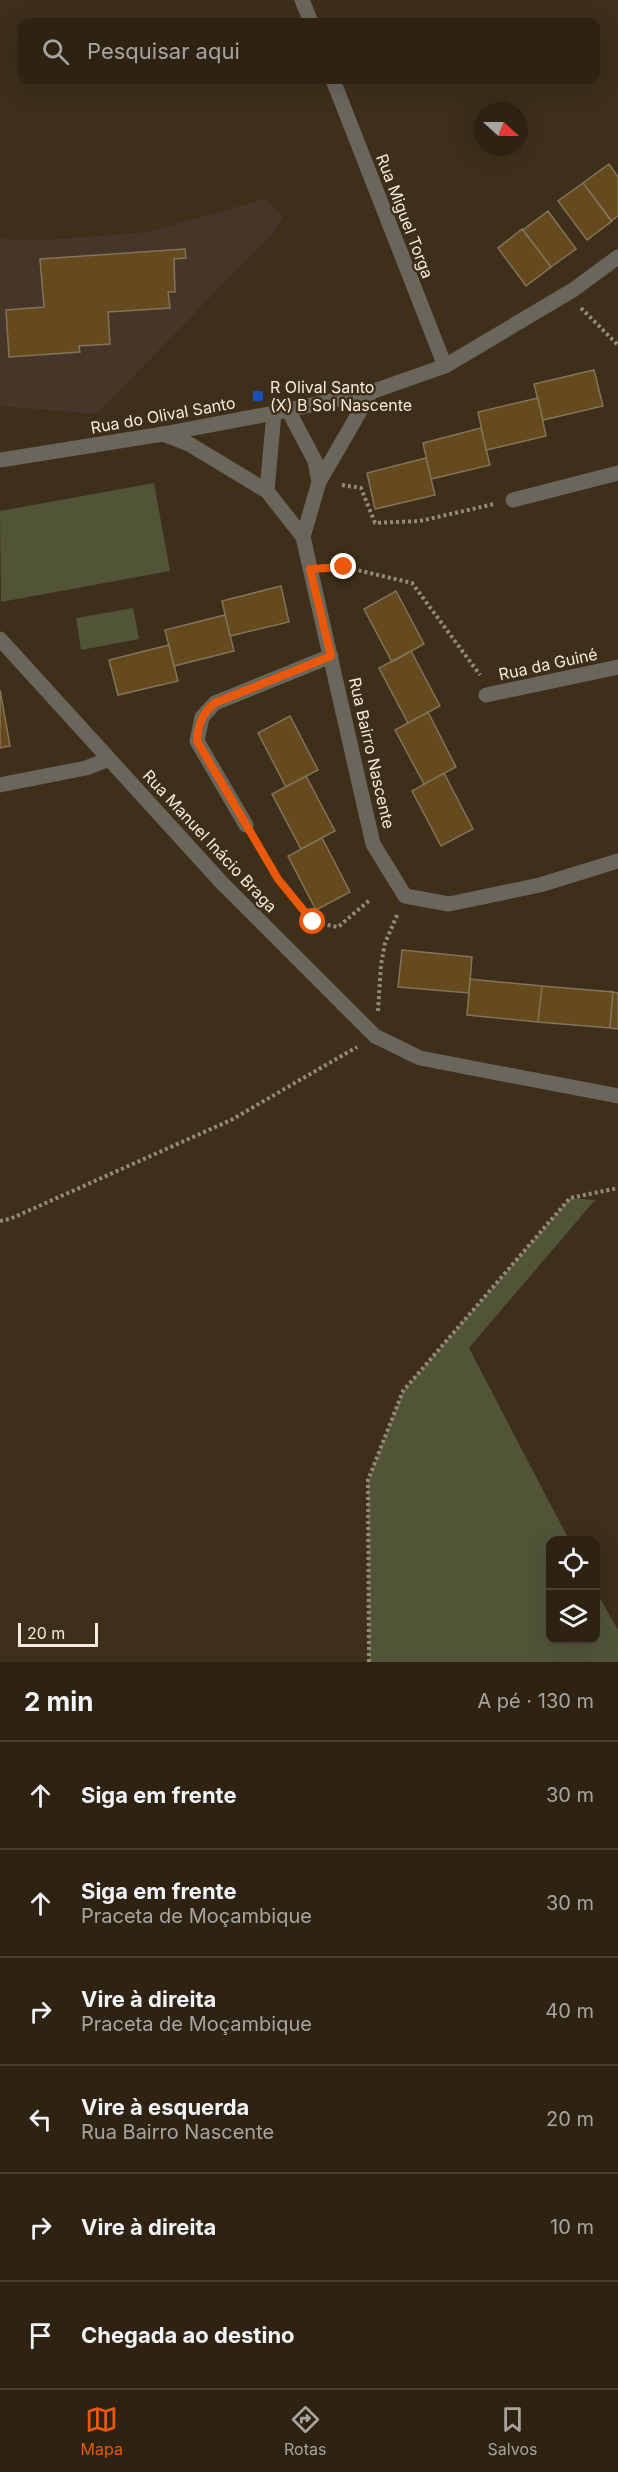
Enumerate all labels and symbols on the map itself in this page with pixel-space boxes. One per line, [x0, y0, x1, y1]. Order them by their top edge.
north arrow [474, 102, 528, 156]
street label: Rua Miguel Torga [372, 151, 438, 281]
place label: R Olival Santo (X) B Sol Nascente [270, 377, 412, 415]
marker: R Olival Santo (X) B Sol Nascente [251, 389, 265, 403]
street label: Rua do Olival Santo [89, 392, 237, 438]
route end [330, 553, 356, 579]
street label: Rua da Guiné [497, 644, 599, 684]
street label: Rua Bairro Nascente [345, 675, 399, 831]
street label: Rua Manuel Inácio Braga [139, 766, 281, 916]
route start [299, 908, 325, 934]
scale bar [18, 1620, 98, 1648]

